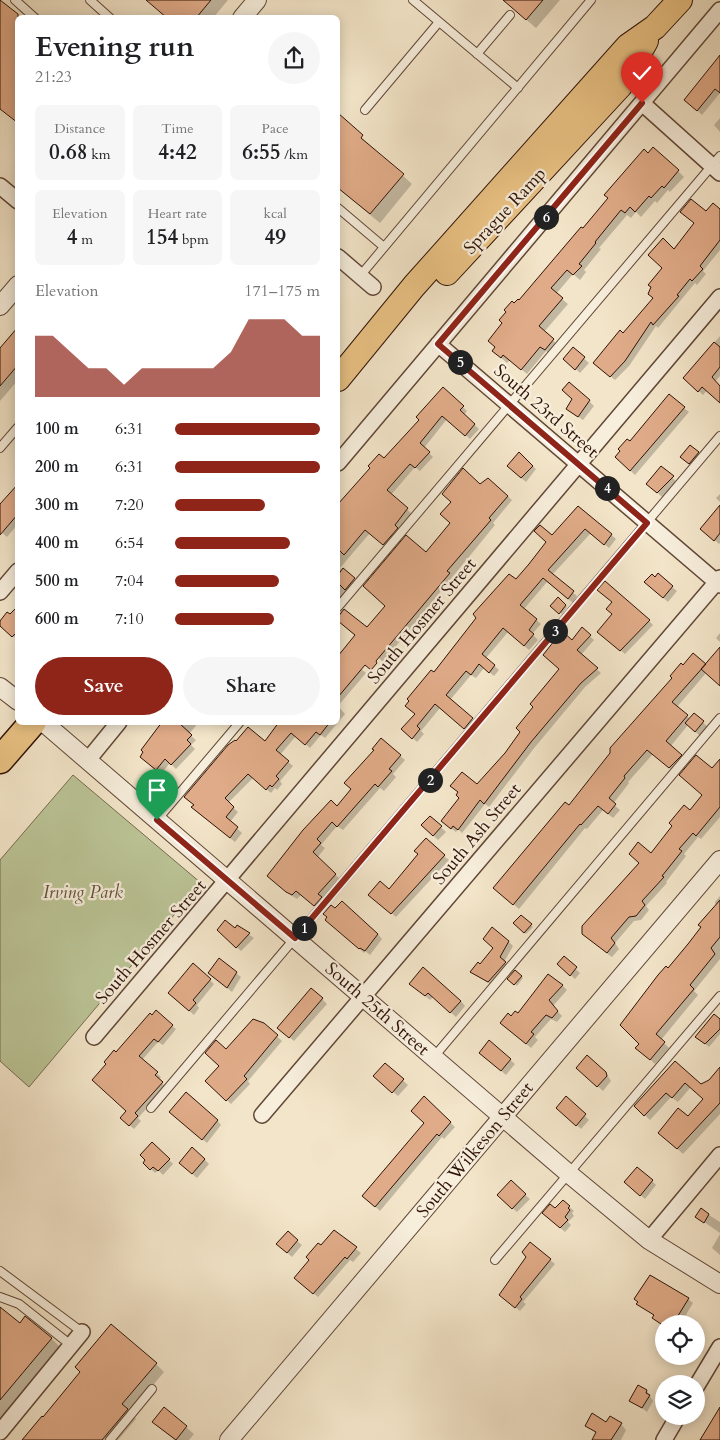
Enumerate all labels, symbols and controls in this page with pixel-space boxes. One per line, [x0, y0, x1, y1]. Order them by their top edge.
text: Evening run [35, 28, 194, 66]
button: share [268, 32, 320, 84]
pin [621, 52, 663, 103]
icon: check [628, 59, 656, 87]
text: 21:23 [35, 66, 72, 88]
text: Distance [54, 119, 105, 138]
text: Time [161, 119, 194, 138]
text: Pace [262, 119, 289, 138]
text: 0.68 [49, 138, 87, 167]
text: 4:42 [158, 138, 197, 167]
text: 6:55 [242, 138, 281, 167]
text: km [87, 145, 111, 164]
text: /km [281, 145, 308, 164]
street label: Sprague Ramp [458, 162, 552, 260]
text: Elevation [52, 204, 108, 223]
text: Heart rate [148, 204, 207, 223]
text: kcal [263, 204, 287, 223]
pin: 6 [534, 204, 558, 230]
text: 6 [543, 208, 550, 227]
text: 4 [67, 223, 77, 252]
text: 154 [146, 223, 178, 252]
text: 49 [264, 223, 286, 252]
text: m [77, 230, 93, 249]
text: bpm [178, 230, 209, 249]
text: Elevation [35, 280, 99, 302]
text: 171–175 m [244, 280, 320, 302]
pin: 5 [448, 350, 472, 374]
text: 5 [457, 353, 464, 372]
street label: South 23rd Street [488, 358, 604, 464]
text: 100 m [35, 418, 79, 440]
text: 6:31 [115, 418, 144, 440]
text: 200 m [35, 456, 79, 478]
text: 6:31 [115, 456, 144, 478]
pin: 4 [594, 476, 620, 500]
text: 4 [604, 479, 611, 498]
text: 300 m [35, 494, 79, 516]
text: 7:20 [115, 494, 144, 516]
text: 400 m [35, 532, 79, 554]
text: 6:54 [115, 532, 144, 554]
street label: South Hosmer Street [362, 552, 483, 690]
text: 500 m [35, 570, 79, 592]
text: 7:04 [115, 570, 144, 592]
text: 600 m [35, 608, 79, 630]
text: 7:10 [115, 608, 144, 630]
pin: 3 [542, 618, 568, 644]
text: 3 [552, 622, 559, 641]
button: Save [35, 657, 173, 715]
button: Share [183, 657, 320, 715]
pin: 2 [418, 768, 442, 792]
pin [136, 769, 178, 820]
text: 2 [427, 771, 434, 790]
icon: arrive [143, 776, 171, 804]
street label: South Ash Street [427, 778, 527, 890]
street label: South Hosmer Street [90, 874, 212, 1010]
park label: Irving Park [43, 880, 123, 905]
pin: 1 [292, 916, 316, 940]
text: 1 [301, 919, 308, 938]
street label: South 25th Street [319, 957, 435, 1062]
street label: South Wilkeson Street [411, 1076, 540, 1223]
map controls [655, 1315, 705, 1425]
button: locate [655, 1315, 705, 1365]
button: layers [655, 1375, 705, 1425]

